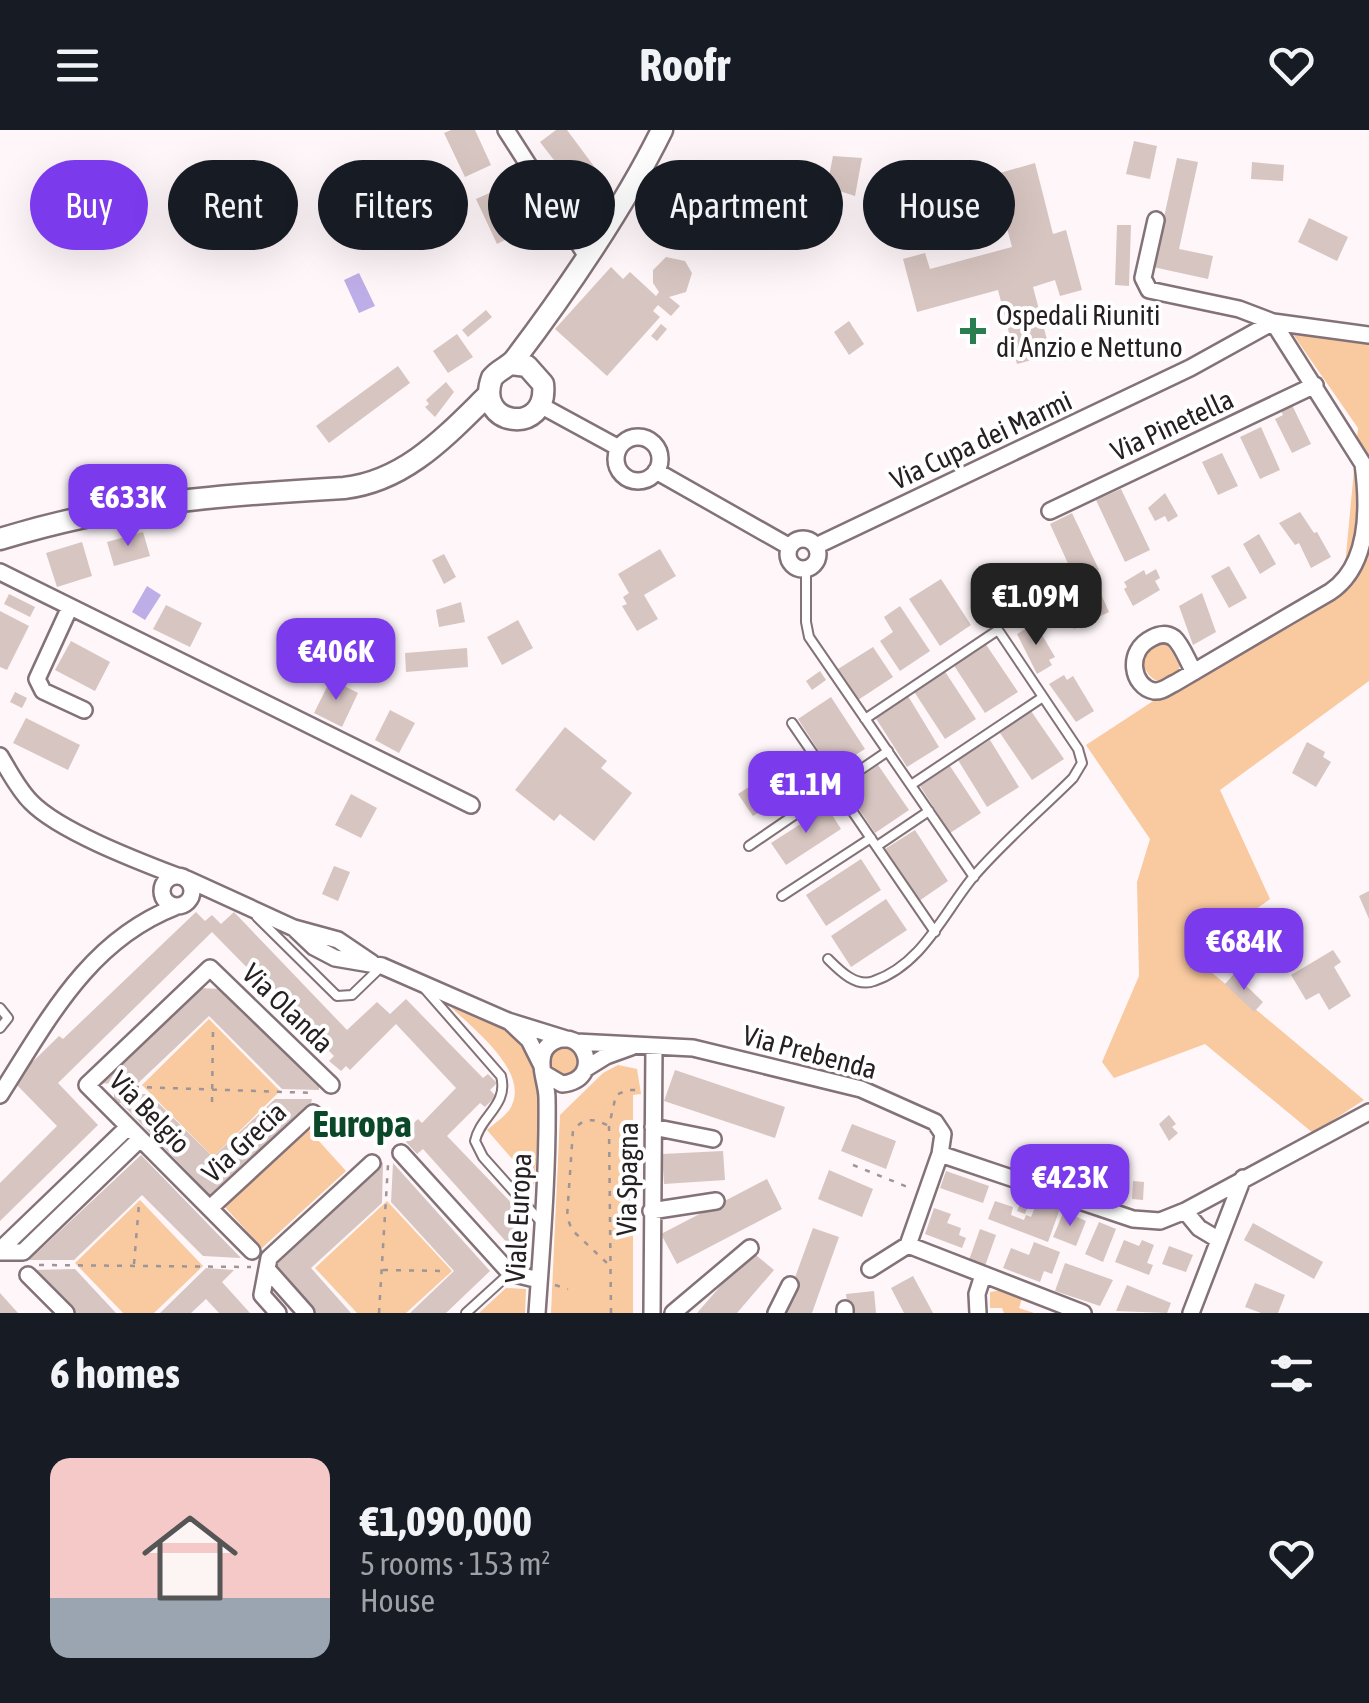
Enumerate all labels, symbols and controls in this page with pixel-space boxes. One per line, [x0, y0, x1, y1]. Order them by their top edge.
icon: menu [50, 38, 105, 93]
icon: heart [1264, 38, 1319, 93]
text: Roofr [639, 39, 730, 91]
chip: Buy [30, 160, 148, 250]
chip: Rent [168, 160, 298, 250]
chip: Filters [318, 160, 468, 250]
chip: New [488, 160, 615, 250]
chip: Apartment [635, 160, 843, 250]
chip: House [863, 160, 1015, 250]
place label: Ospedali Riuniti di Anzio e Nettuno [996, 299, 1183, 363]
marker: Ospedali Riuniti di Anzio e Nettuno [960, 318, 986, 344]
street label: Via Pinetella [1106, 383, 1238, 467]
street label: Via Cupa dei Marmi [885, 384, 1077, 496]
pin: €633K [58, 464, 198, 549]
text: €633K [90, 478, 166, 515]
pin: €1.09M [955, 563, 1117, 648]
text: €1.09M [993, 577, 1079, 614]
pin: €406K [266, 618, 406, 703]
text: €406K [298, 632, 374, 669]
pin: €1.1M [736, 751, 876, 836]
text: €1.1M [770, 765, 842, 802]
pin: €684K [1174, 908, 1314, 993]
text: €684K [1206, 922, 1282, 959]
street label: Via Olanda [236, 957, 340, 1059]
street label: Via Prebenda [739, 1019, 881, 1085]
street label: Via Belgio [103, 1064, 197, 1160]
street label: Via Grecia [196, 1095, 292, 1189]
district label: Europa [312, 1102, 412, 1145]
street label: Via Spagna [610, 1122, 644, 1236]
pin: €423K [1000, 1144, 1140, 1229]
street label: Viale Europa [499, 1152, 537, 1284]
text: €423K [1032, 1158, 1108, 1195]
icon: filters [1264, 1346, 1319, 1401]
text: 6 homes [50, 1349, 180, 1397]
text: €1,090,000 [360, 1497, 532, 1545]
icon: home [130, 1498, 250, 1618]
icon: heart [1264, 1531, 1319, 1586]
text: 5 rooms · 153 m² [360, 1545, 550, 1582]
text: House [360, 1582, 435, 1619]

